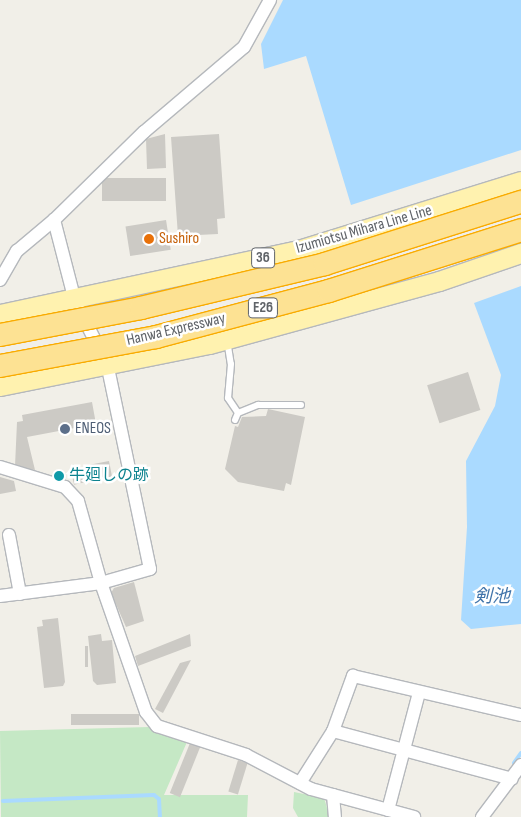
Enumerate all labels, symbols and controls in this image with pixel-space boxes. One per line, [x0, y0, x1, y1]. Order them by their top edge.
street label: Izumiotsu Mihara Line Line [294, 201, 434, 259]
place label: Sushiro [159, 229, 199, 249]
marker: Sushiro [143, 233, 155, 245]
road number: 36 [250, 246, 276, 270]
road number: E26 [247, 296, 279, 320]
street label: Hanwa Expressway [125, 309, 227, 351]
place label: ENEOS [75, 419, 111, 439]
marker: ENEOS [59, 423, 71, 435]
place label: 牛廻しの跡 [69, 466, 149, 486]
marker: 牛廻しの跡 [53, 470, 65, 482]
water label: 剣池 [474, 586, 510, 608]

